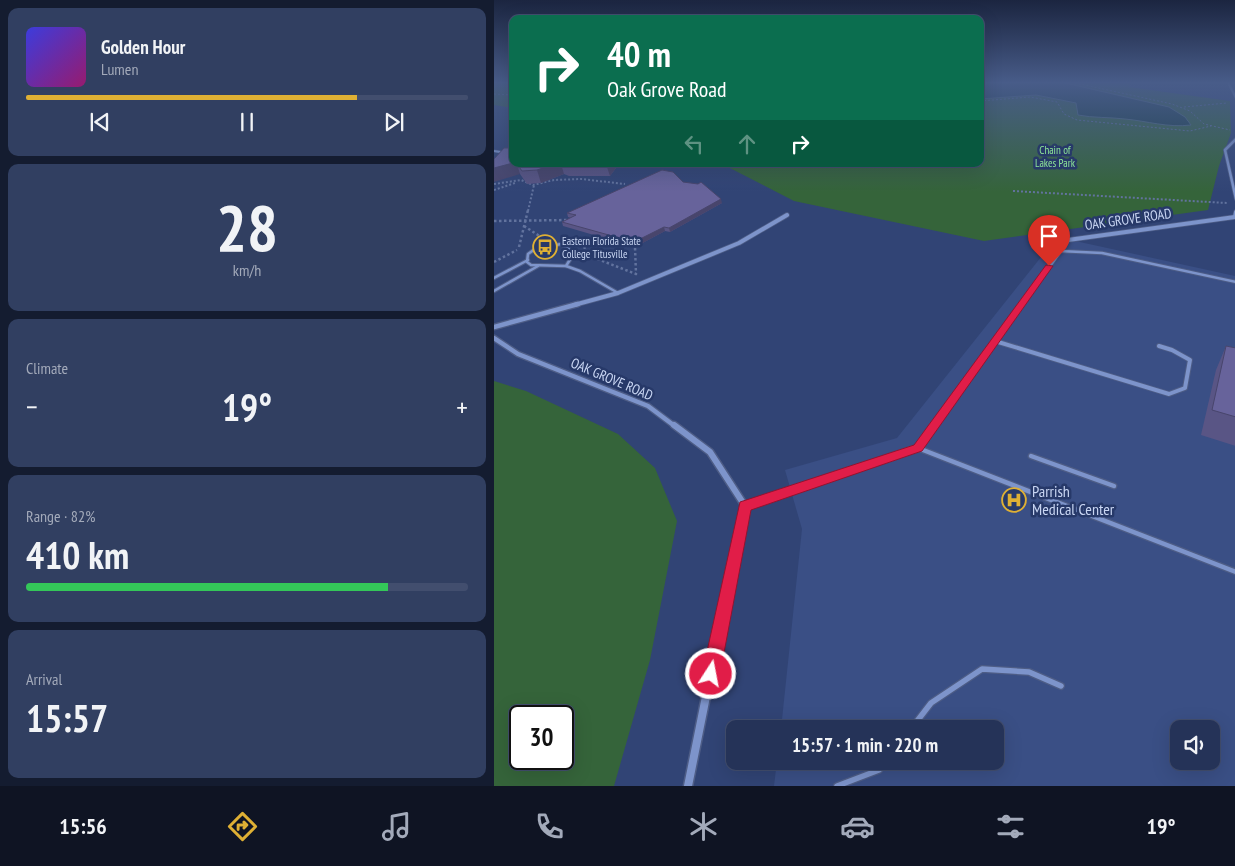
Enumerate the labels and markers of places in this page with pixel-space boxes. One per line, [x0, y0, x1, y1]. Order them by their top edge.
pin [1028, 215, 1070, 266]
bus stop icon: Eastern Florida State College Titusville [532, 234, 558, 260]
place label: Eastern Florida State College Titusville [562, 234, 641, 261]
place label: Parrish Medical Center [1032, 481, 1115, 519]
hospital icon: Parrish Medical Center [1001, 487, 1027, 513]

